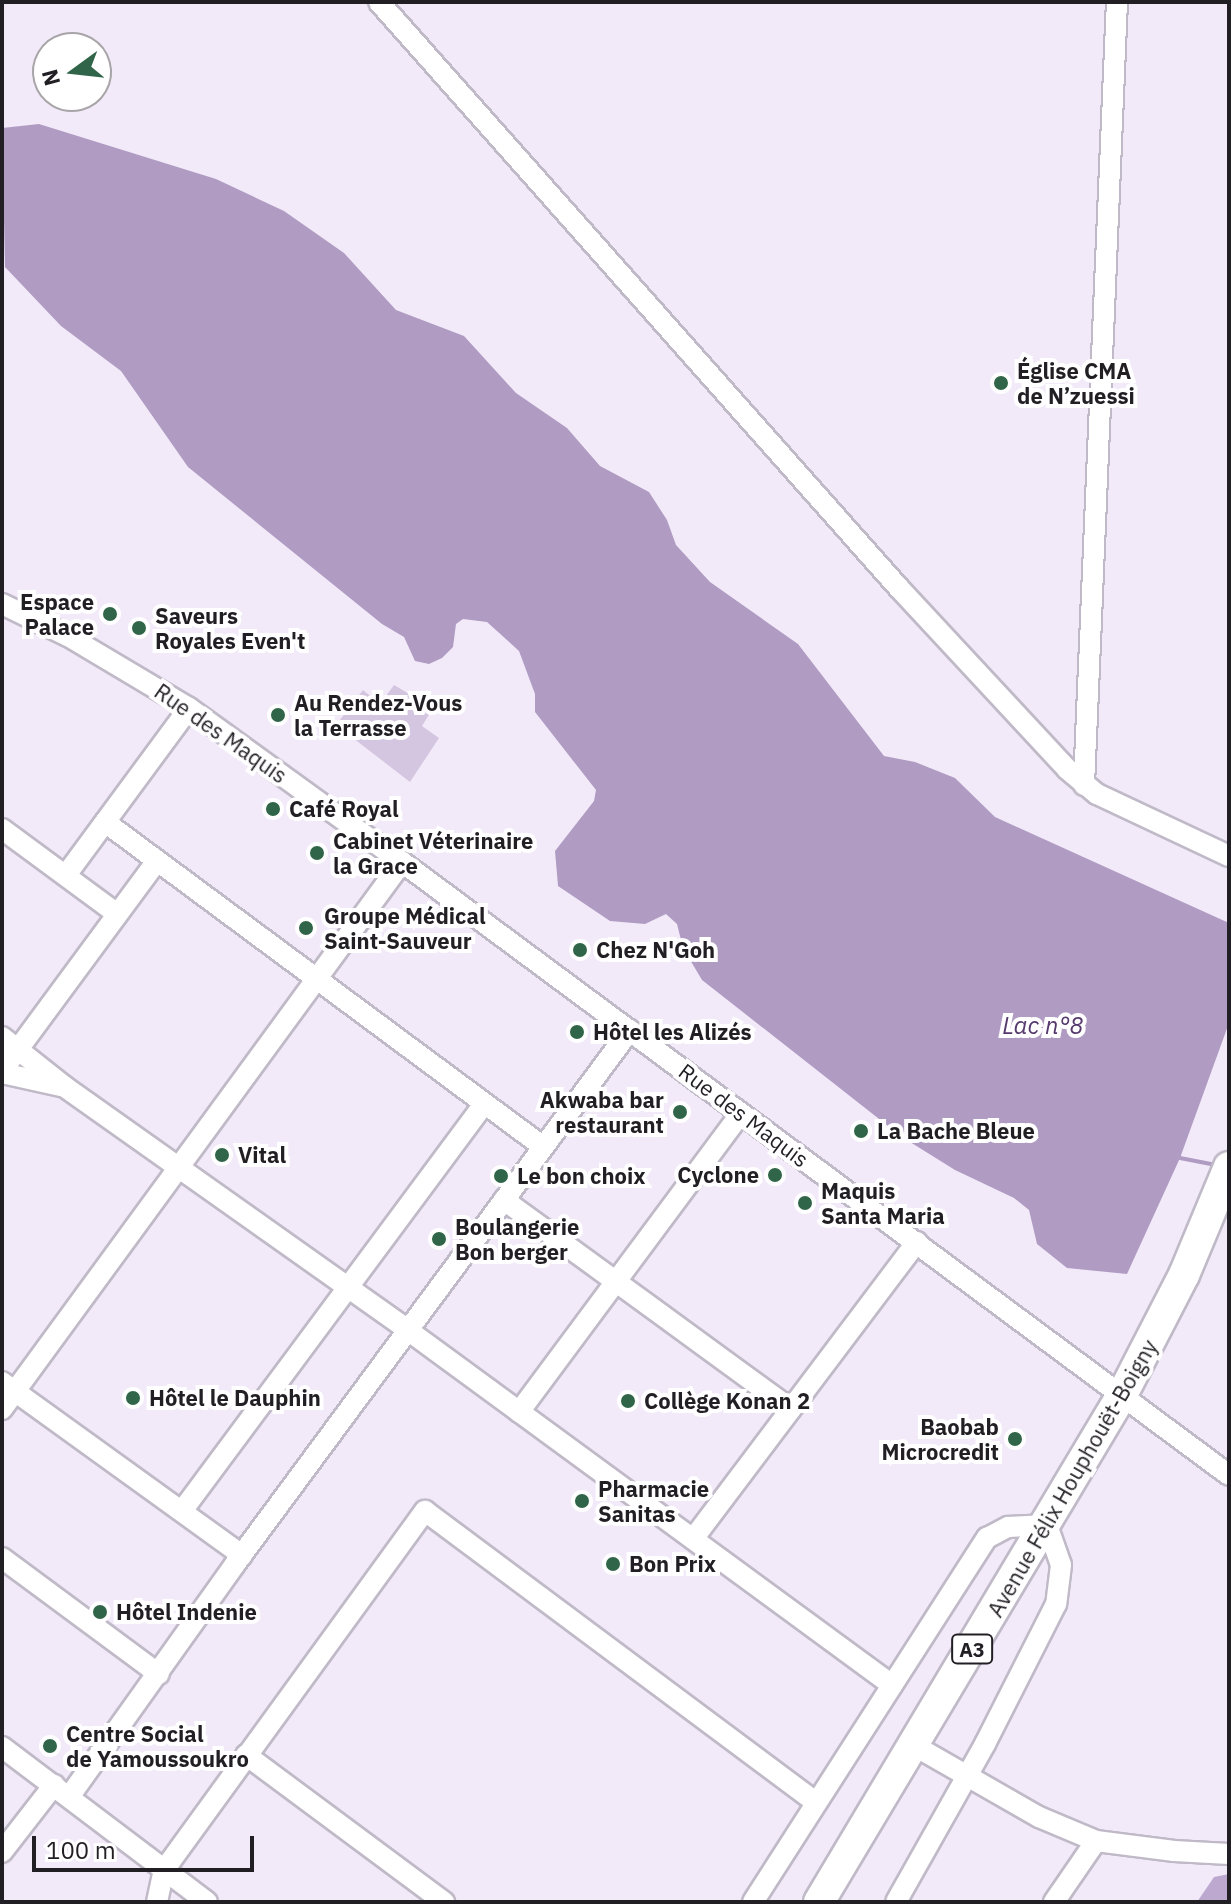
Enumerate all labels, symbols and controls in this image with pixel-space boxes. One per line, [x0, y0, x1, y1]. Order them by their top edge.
north arrow [32, 32, 112, 112]
text: N [34, 66, 66, 89]
place label: Église CMA de N’zuessi [1017, 357, 1135, 408]
marker: Église CMA de N’zuessi [992, 374, 1010, 392]
place label: Espace Palace [20, 588, 94, 640]
place label: Saveurs Royales Even't [155, 602, 305, 654]
marker: Espace Palace [101, 605, 119, 623]
marker: Saveurs Royales Even't [130, 619, 148, 637]
street label: Rue des Maquis [150, 678, 292, 788]
place label: Au Rendez-Vous la Terrasse [294, 689, 462, 740]
marker: Au Rendez-Vous la Terrasse [269, 706, 287, 724]
place label: Café Royal [289, 796, 399, 822]
marker: Café Royal [264, 800, 282, 818]
place label: Cabinet Véterinaire la Grace [333, 827, 533, 878]
marker: Cabinet Véterinaire la Grace [308, 844, 326, 862]
place label: Groupe Médical Saint-Sauveur [324, 902, 486, 954]
marker: Groupe Médical Saint-Sauveur [295, 917, 317, 939]
place label: Chez N'Goh [596, 937, 715, 963]
marker: Chez N'Goh [571, 941, 589, 959]
water label: Lac n°8 [1002, 1012, 1084, 1040]
place label: Hôtel les Alizés [593, 1019, 752, 1045]
marker: Hôtel les Alizés [568, 1023, 586, 1041]
street label: Rue des Maquis [674, 1058, 814, 1172]
place label: Akwaba bar restaurant [540, 1086, 664, 1138]
marker: Akwaba bar restaurant [671, 1103, 689, 1121]
place label: La Bache Bleue [877, 1118, 1035, 1144]
marker: La Bache Bleue [852, 1122, 870, 1140]
place label: Vital [238, 1142, 286, 1168]
marker: Vital [213, 1146, 231, 1164]
place label: Cyclone [677, 1162, 759, 1188]
place label: Le bon choix [517, 1163, 646, 1189]
marker: Cyclone [766, 1166, 784, 1184]
marker: Le bon choix [492, 1167, 510, 1185]
place label: Maquis Santa Maria [821, 1177, 945, 1228]
marker: Maquis Santa Maria [796, 1194, 814, 1212]
place label: Boulangerie Bon berger [455, 1213, 579, 1264]
marker: Boulangerie Bon berger [430, 1230, 448, 1248]
street label: Avenue Félix Houphouët-Boigny [982, 1335, 1162, 1621]
place label: Hôtel le Dauphin [149, 1385, 321, 1411]
place label: Collège Konan 2 [644, 1388, 810, 1414]
marker: Hôtel le Dauphin [124, 1389, 142, 1407]
marker: Collège Konan 2 [619, 1392, 637, 1410]
place label: Baobab Microcredit [882, 1413, 999, 1464]
marker: Baobab Microcredit [1006, 1430, 1024, 1448]
place label: Pharmacie Sanitas [598, 1475, 709, 1526]
marker: Pharmacie Sanitas [573, 1492, 591, 1510]
place label: Bon Prix [629, 1551, 716, 1577]
marker: Bon Prix [604, 1555, 622, 1573]
place label: Hôtel Indenie [116, 1599, 257, 1625]
marker: Hôtel Indenie [91, 1603, 109, 1621]
road number: A3 [950, 1633, 994, 1665]
place label: Centre Social de Yamoussoukro [66, 1720, 249, 1772]
marker: Centre Social de Yamoussoukro [41, 1737, 59, 1755]
scale bar [36, 1820, 258, 1870]
text: 100 m [46, 1834, 116, 1866]

